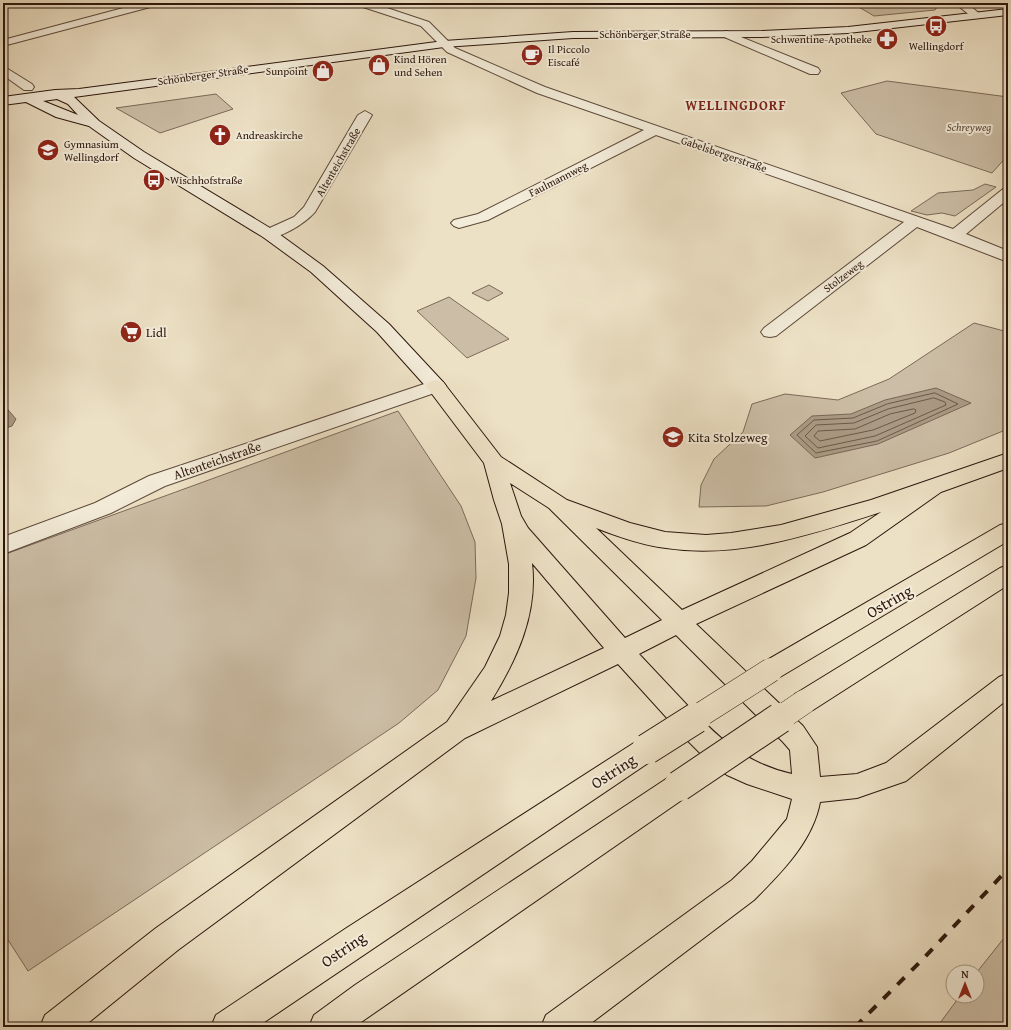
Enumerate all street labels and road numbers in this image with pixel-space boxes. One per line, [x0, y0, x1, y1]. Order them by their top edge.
street label: Schönberger Straße [599, 26, 691, 42]
street label: Schönberger Straße [157, 61, 249, 89]
street label: Altenteichstraße [312, 124, 364, 200]
street label: Gabelsbergerstraße [679, 132, 769, 176]
street label: Faulmannweg [526, 157, 591, 201]
street label: Stolzeweg [820, 255, 867, 296]
street label: Altenteichstraße [171, 437, 264, 484]
street label: Ostring [861, 578, 917, 624]
street label: Ostring [586, 747, 640, 795]
street label: Ostring [316, 925, 370, 973]

